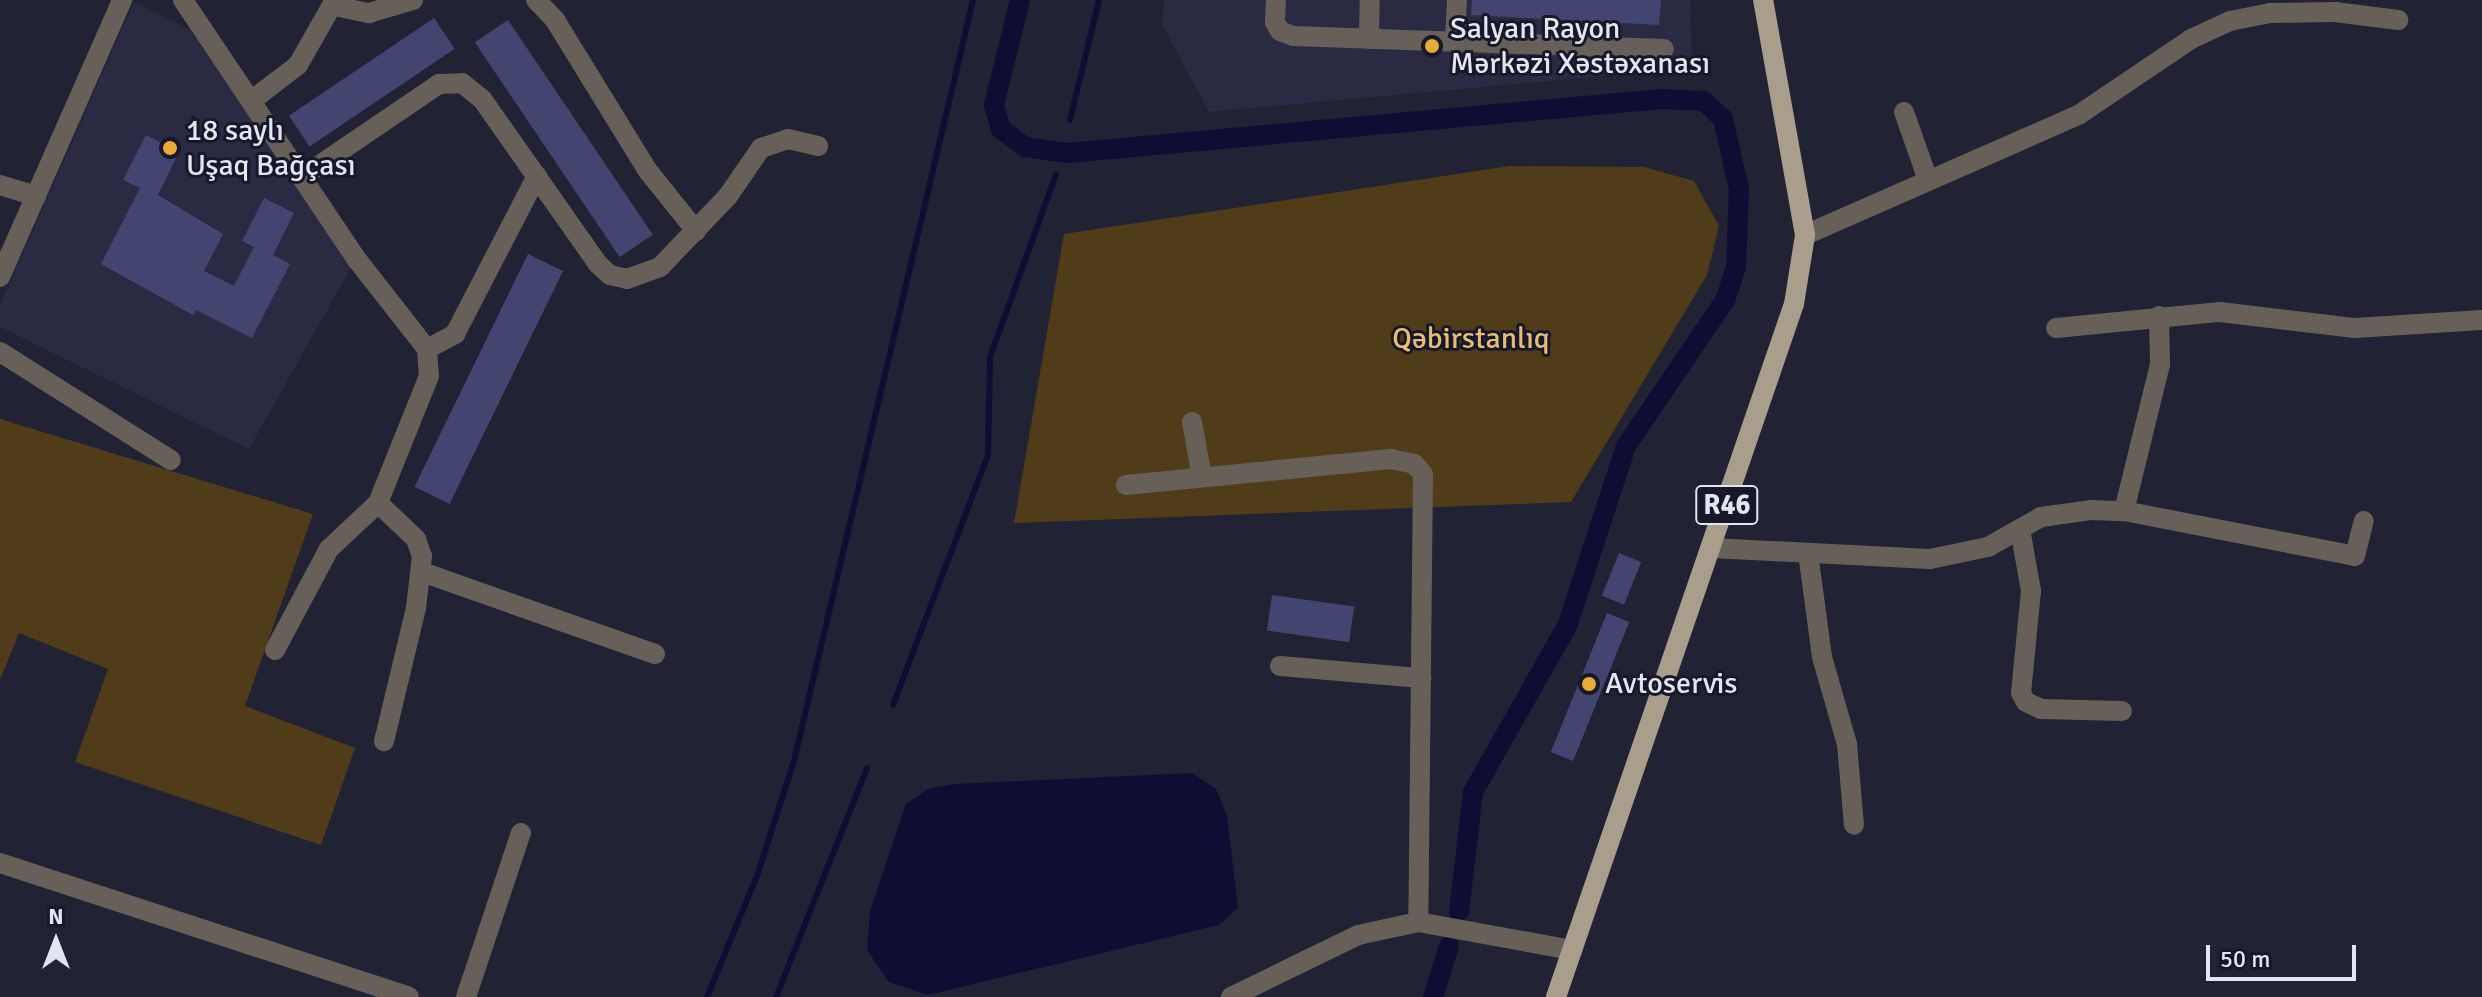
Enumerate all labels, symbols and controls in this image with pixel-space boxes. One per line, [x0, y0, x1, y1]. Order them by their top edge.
place label: Salyan Rayon Mərkəzi Xəstəxanası [1450, 11, 1710, 82]
marker: Salyan Rayon Mərkəzi Xəstəxanası [1421, 35, 1443, 57]
place label: 18 saylı Uşaq Bağçası [186, 113, 356, 184]
marker: 18 saylı Uşaq Bağçası [161, 139, 179, 157]
park label: Qəbirstanlıq [1392, 321, 1550, 357]
road number: R46 [1695, 481, 1759, 529]
place label: Avtoservis [1605, 666, 1737, 702]
marker: Avtoservis [1580, 675, 1598, 693]
north arrow [16, 901, 96, 981]
text: N [48, 903, 64, 930]
scale bar [2210, 929, 2360, 979]
text: 50 m [2220, 944, 2270, 974]

